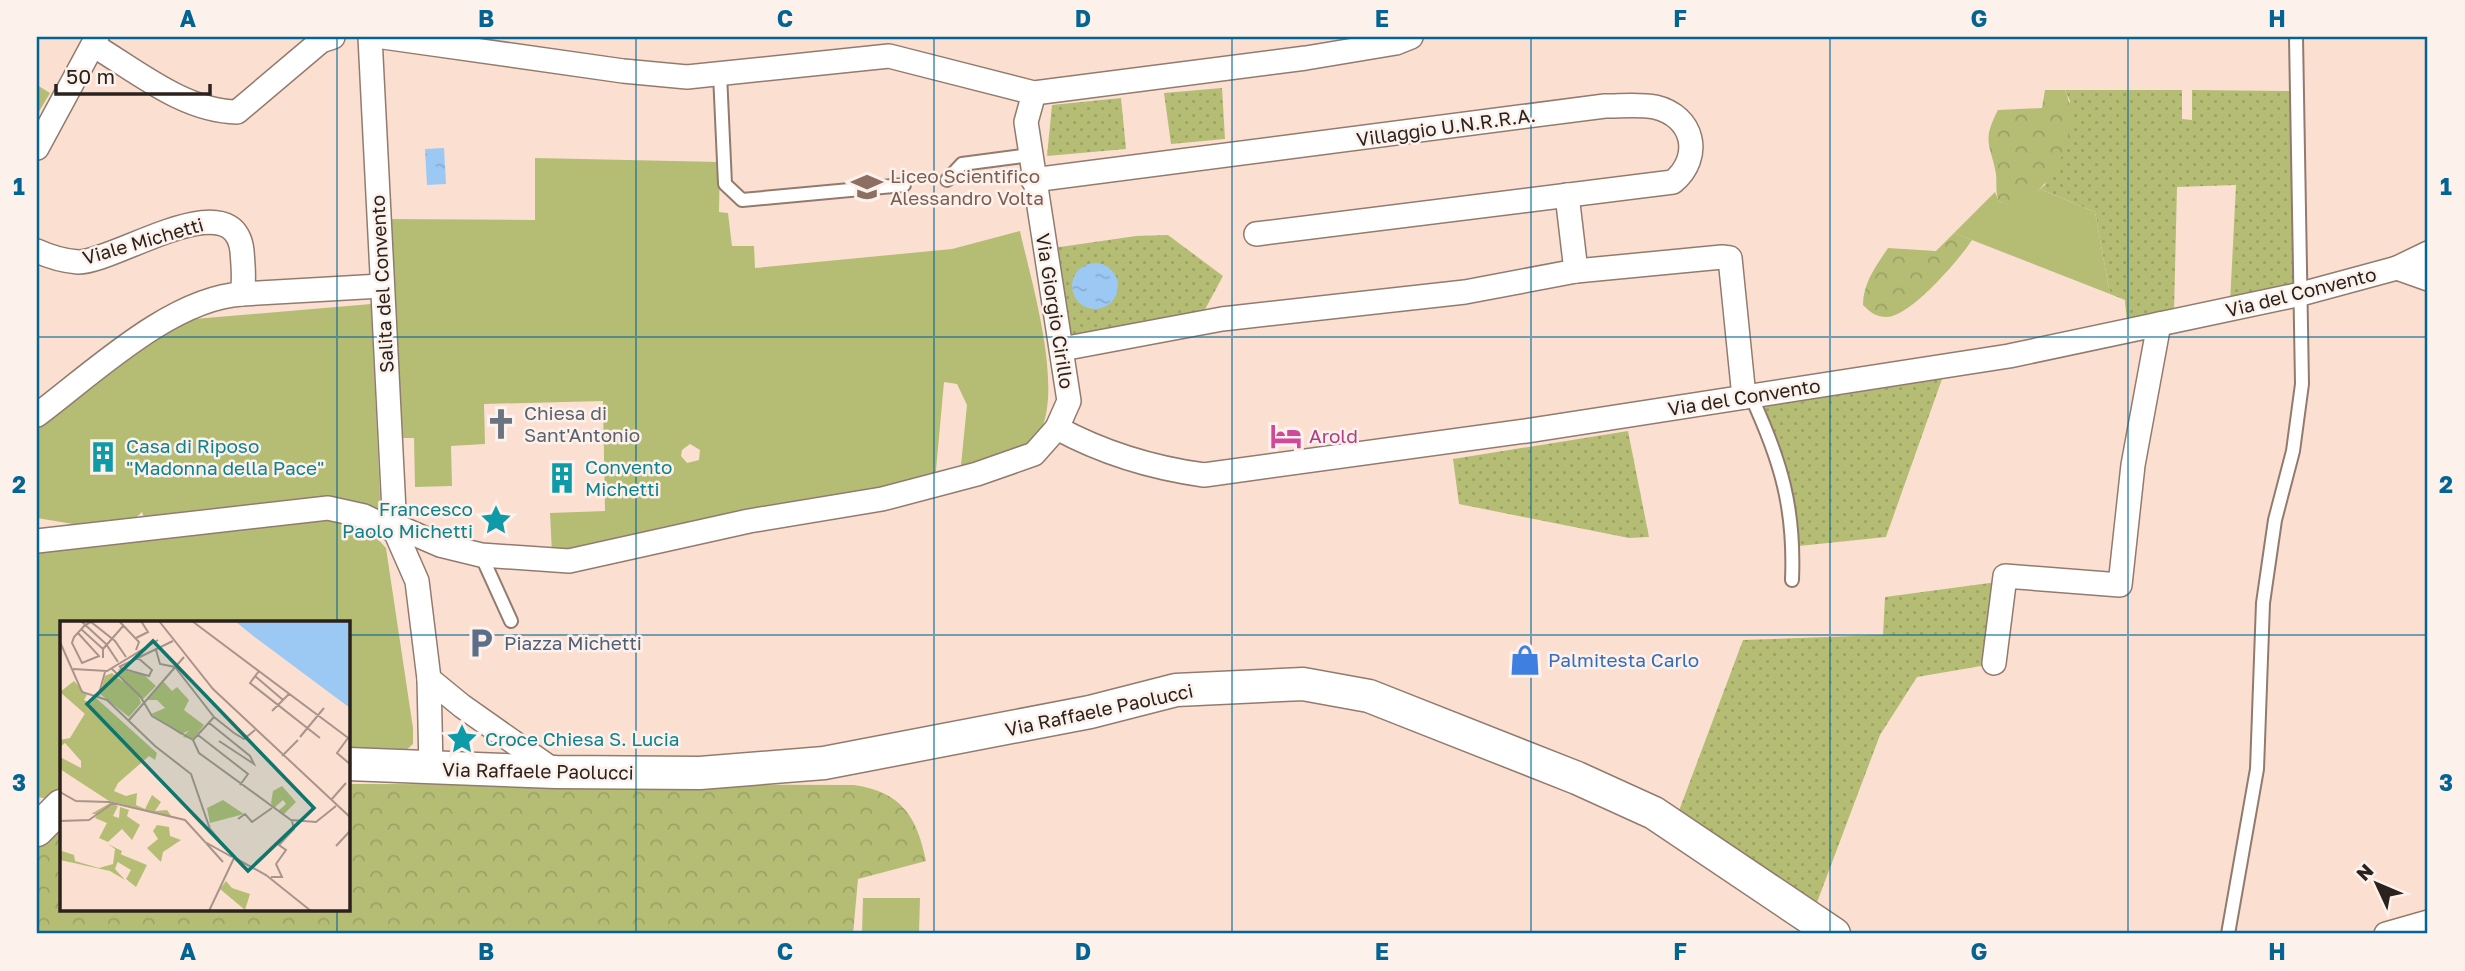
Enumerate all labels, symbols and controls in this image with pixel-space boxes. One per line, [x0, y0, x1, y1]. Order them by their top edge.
text: A [180, 4, 197, 32]
text: B [478, 4, 494, 32]
text: C [777, 4, 793, 32]
text: D [1075, 4, 1091, 32]
text: E [1375, 4, 1389, 32]
text: F [1673, 4, 1687, 32]
text: G [1971, 4, 1987, 32]
text: H [2268, 4, 2286, 32]
scale bar [56, 52, 210, 96]
text: 50 m [66, 63, 115, 89]
street label: Villaggio U.N.R.R.A. [1355, 103, 1537, 150]
place label: Liceo Scientifico Alessandro Volta [890, 164, 1044, 209]
school or university icon: Liceo Scientifico Alessandro Volta [850, 170, 884, 204]
text: 1 [13, 172, 25, 200]
text: 1 [2440, 172, 2452, 200]
street label: Salita del Convento [365, 194, 398, 374]
street label: Viale Michetti [80, 212, 206, 269]
street label: Via Giorgio Cirillo [1032, 231, 1079, 390]
street label: Via del Convento [2223, 262, 2378, 321]
street label: Via del Convento [1666, 373, 1822, 420]
place label: Chiesa di Sant'Antonio [524, 401, 640, 446]
church icon: Chiesa di Sant'Antonio [484, 407, 518, 441]
hotel icon: Arold [1269, 419, 1303, 453]
place label: Arold [1309, 424, 1358, 447]
place label: Casa di Riposo "Madonna della Pace" [126, 434, 324, 479]
building icon: Casa di Riposo "Madonna della Pace" [86, 440, 120, 474]
place label: Convento Michetti [585, 455, 672, 500]
building icon: Convento Michetti [545, 461, 579, 495]
text: 2 [12, 470, 26, 498]
text: 2 [2439, 470, 2453, 498]
place label: Francesco Paolo Michetti [342, 497, 473, 542]
place icon: Francesco Paolo Michetti [479, 503, 513, 537]
inset map [60, 621, 350, 912]
parking icon: Piazza Michetti [464, 626, 498, 660]
place label: Piazza Michetti [504, 631, 642, 654]
shop icon: Palmitesta Carlo [1508, 643, 1542, 677]
place label: Palmitesta Carlo [1548, 648, 1699, 671]
street label: Via Raffaele Paolucci [1003, 678, 1195, 741]
place icon: Croce Chiesa S. Lucia [445, 722, 479, 756]
place label: Croce Chiesa S. Lucia [485, 727, 680, 750]
street label: Via Raffaele Paolucci [442, 757, 634, 784]
text: 3 [12, 768, 26, 796]
text: 3 [2439, 768, 2453, 796]
north arrow [2342, 848, 2412, 918]
text: N [2351, 859, 2378, 885]
text: A [180, 937, 197, 965]
text: B [478, 937, 494, 965]
text: C [777, 937, 793, 965]
text: D [1075, 937, 1091, 965]
text: E [1375, 937, 1389, 965]
text: F [1673, 937, 1687, 965]
text: G [1971, 937, 1987, 965]
text: H [2268, 937, 2286, 965]

